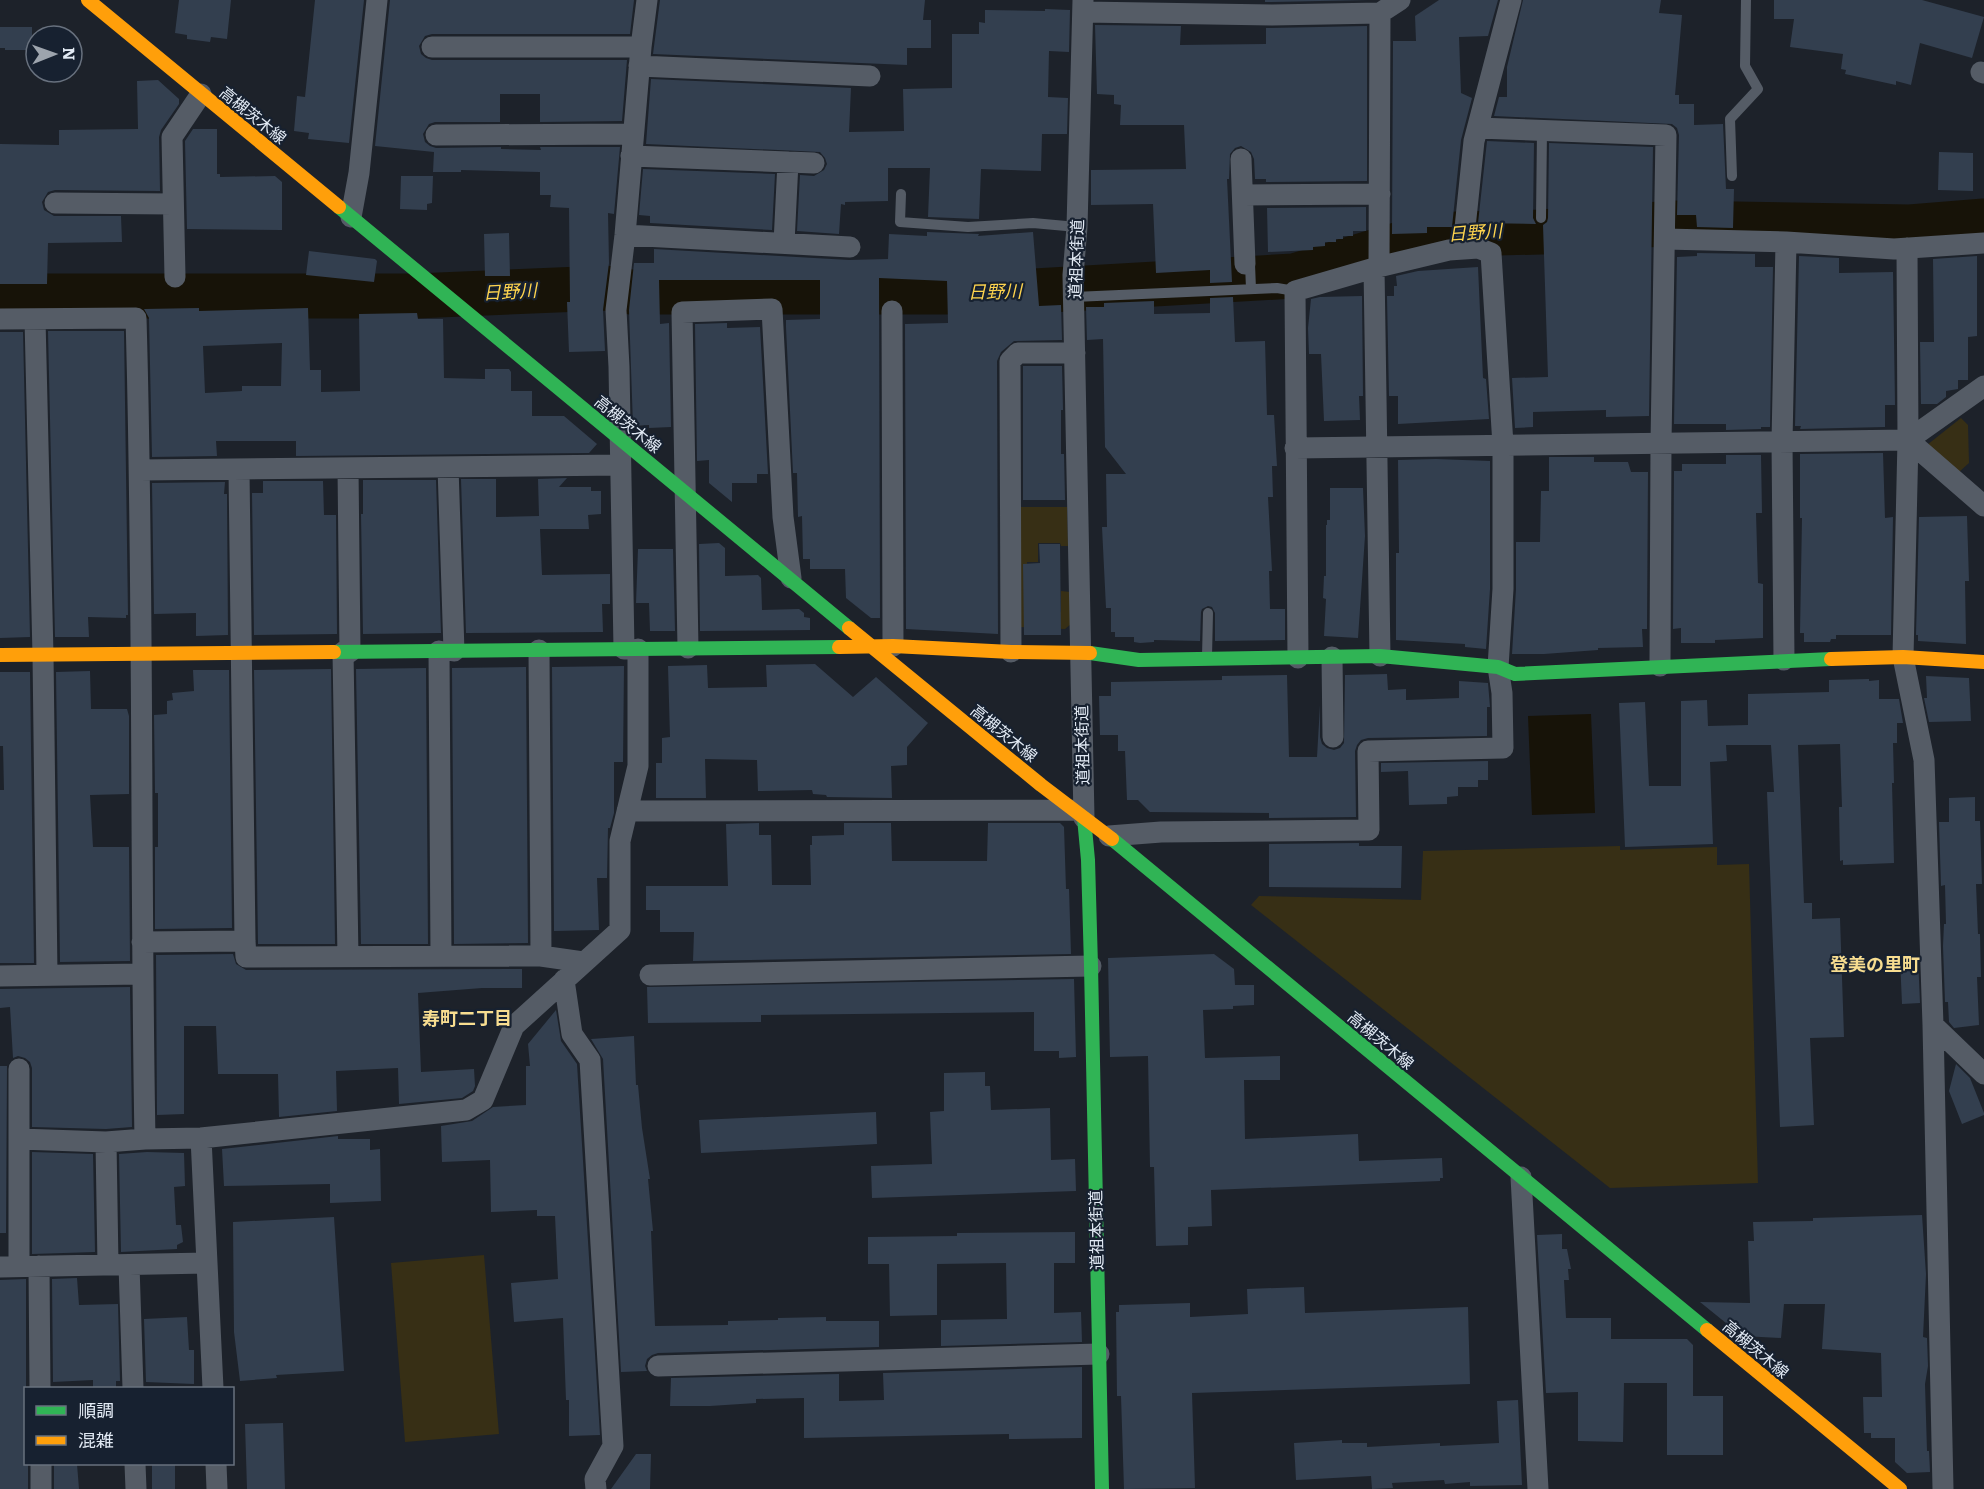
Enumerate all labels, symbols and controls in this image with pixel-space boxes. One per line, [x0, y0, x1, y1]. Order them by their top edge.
north arrow [24, 24, 84, 84]
text: N [58, 47, 82, 61]
street label: 高槻茨木線 [215, 80, 292, 149]
water label: 日野川 [1447, 216, 1505, 247]
street label: 道祖本街道 [1062, 219, 1088, 299]
water label: 日野川 [482, 276, 540, 305]
water label: 日野川 [968, 276, 1024, 304]
street label: 高槻茨木線 [590, 389, 667, 458]
street label: 高槻茨木線 [966, 698, 1043, 767]
street label: 道祖本街道 [1068, 705, 1094, 785]
district label: 登美の里町 [1830, 950, 1920, 977]
district label: 寿町二丁目 [422, 1004, 512, 1031]
street label: 高槻茨木線 [1343, 1004, 1420, 1074]
street label: 道祖本街道 [1082, 1190, 1108, 1270]
street label: 高槻茨木線 [1718, 1313, 1795, 1383]
legend [24, 1387, 234, 1465]
text: 順調 [78, 1396, 114, 1423]
text: 混雑 [78, 1426, 114, 1453]

